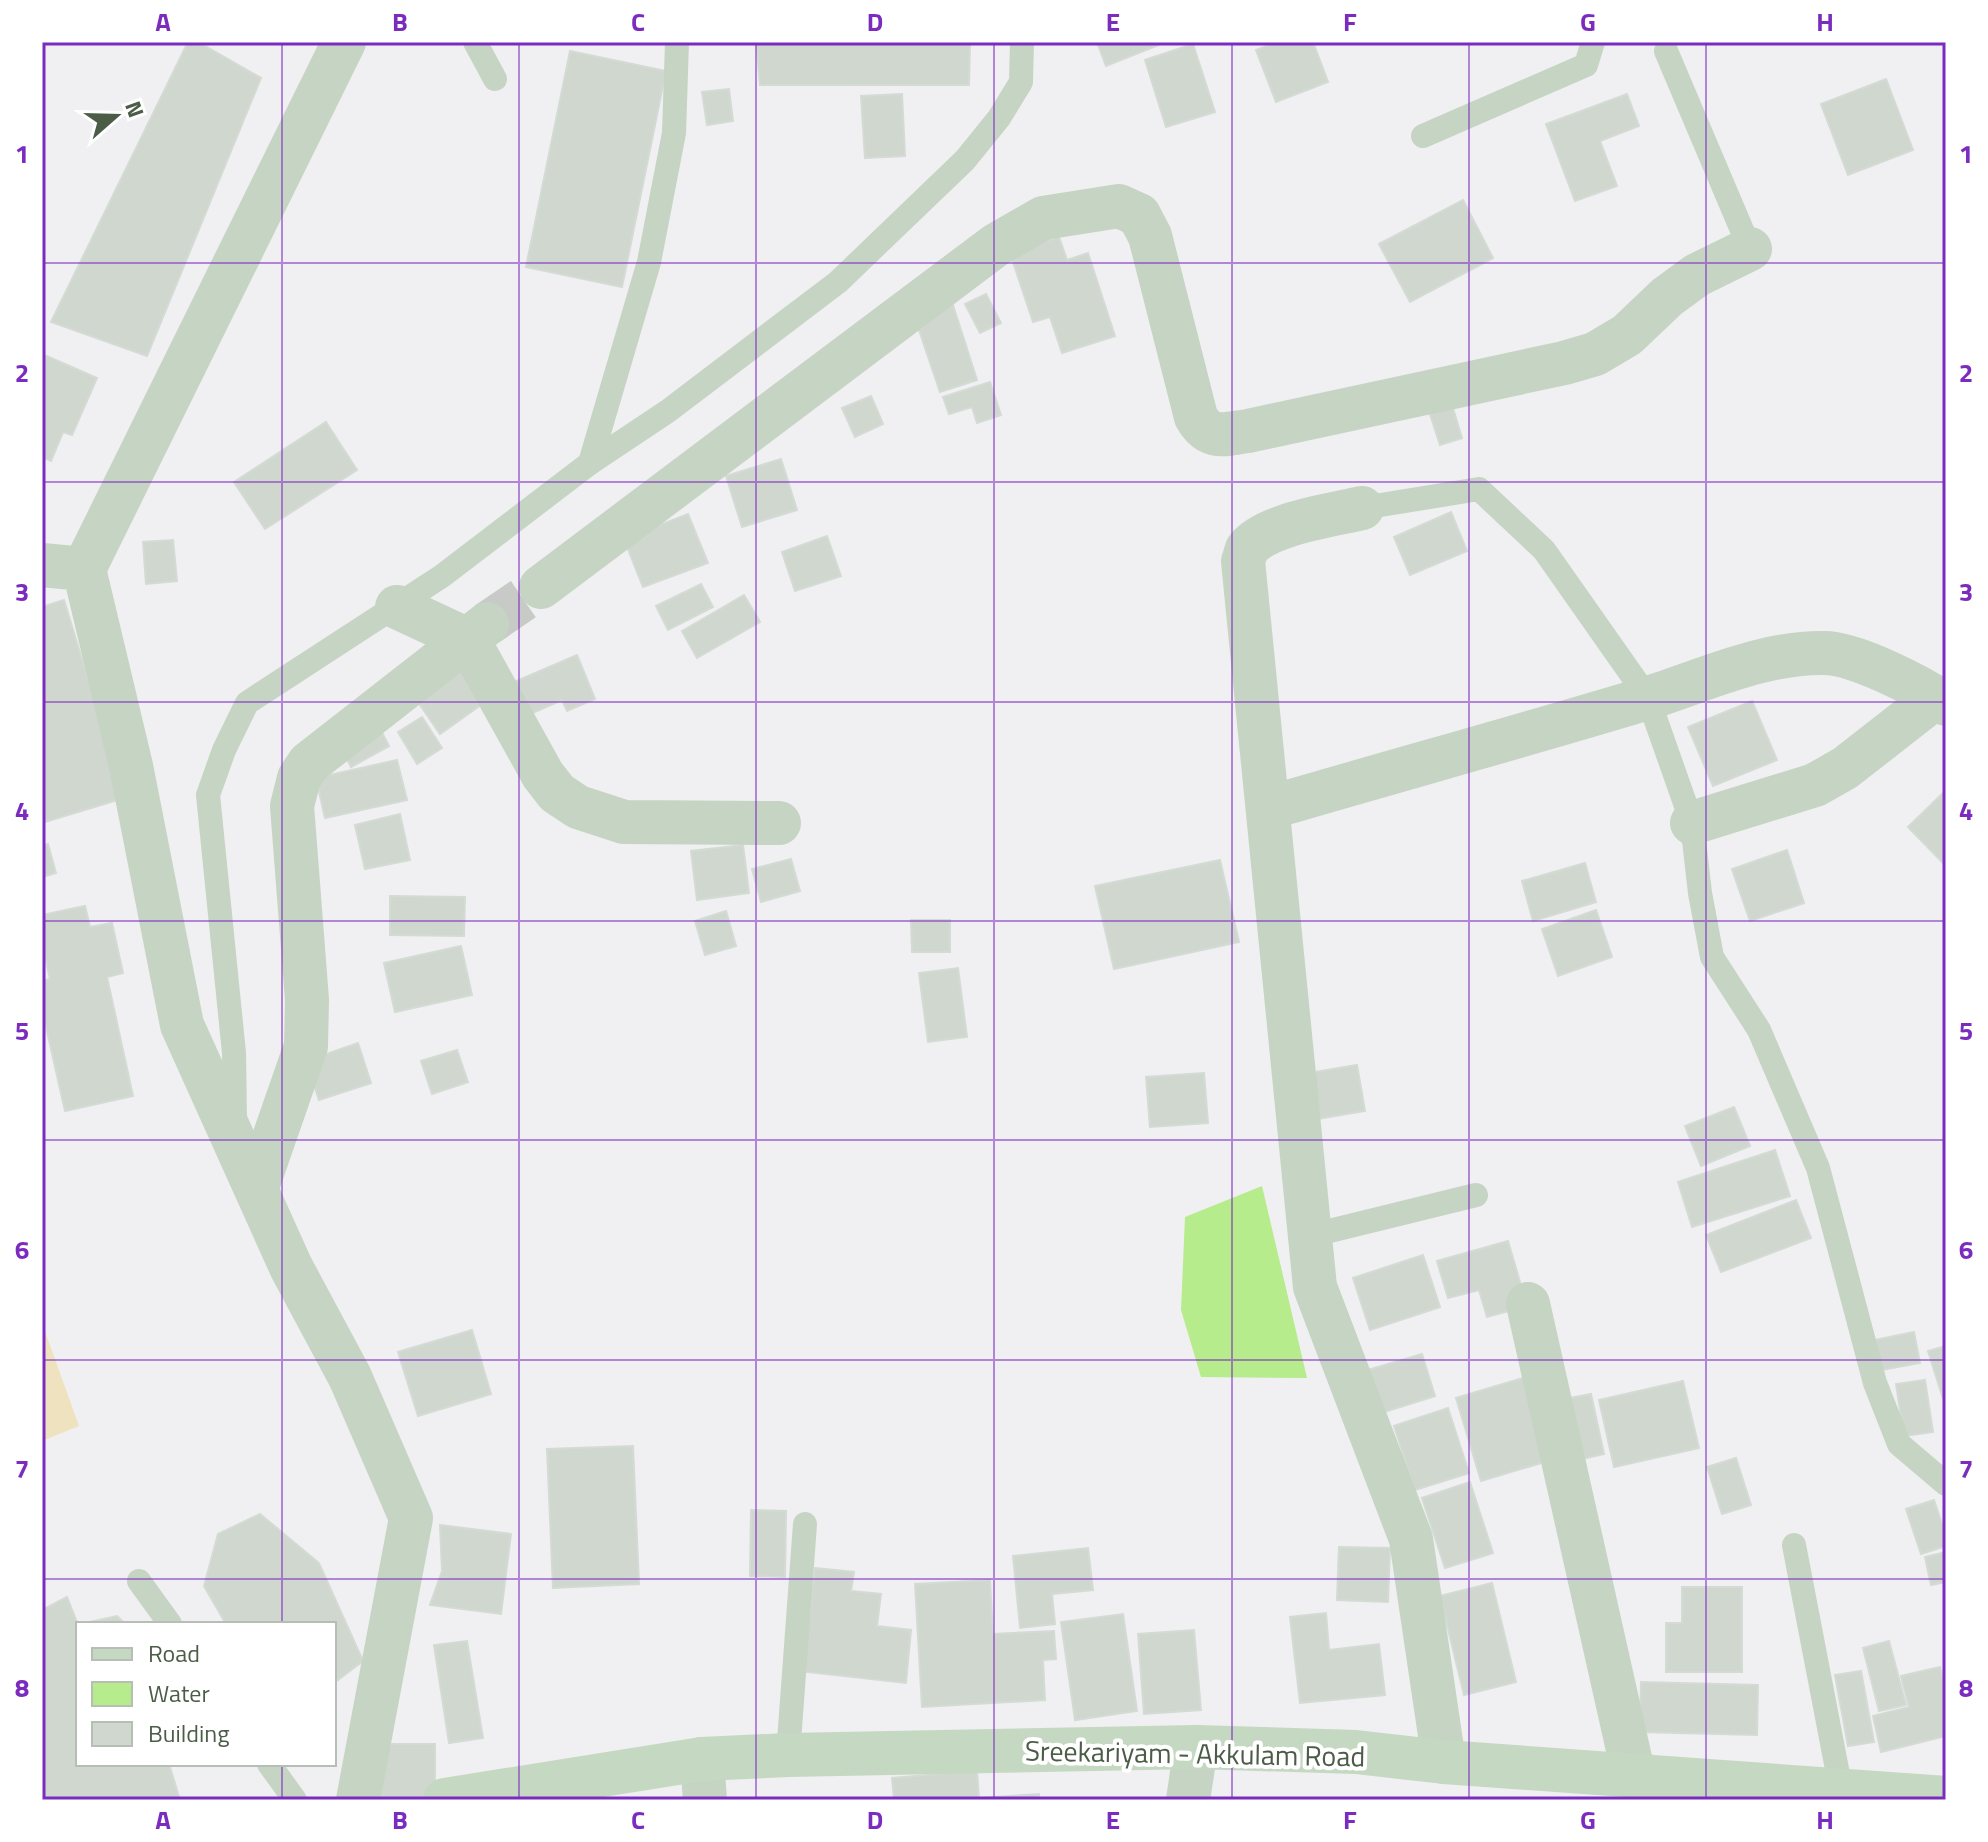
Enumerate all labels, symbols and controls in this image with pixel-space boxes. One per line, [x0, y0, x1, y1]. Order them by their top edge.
text: A [155, 2, 171, 41]
text: B [392, 2, 408, 41]
text: C [631, 2, 645, 41]
text: D [867, 2, 883, 41]
text: E [1106, 2, 1120, 41]
text: F [1343, 2, 1357, 41]
text: G [1580, 2, 1596, 41]
text: H [1816, 2, 1834, 41]
north arrow [76, 76, 156, 156]
text: N [116, 96, 153, 122]
text: 1 [15, 134, 29, 173]
text: 1 [1959, 134, 1973, 173]
text: 2 [15, 353, 29, 392]
text: 2 [1959, 353, 1973, 392]
text: 3 [15, 572, 29, 611]
text: 3 [1959, 572, 1973, 611]
text: 4 [15, 791, 29, 830]
text: 4 [1959, 791, 1973, 830]
text: 5 [15, 1011, 29, 1050]
text: 5 [1959, 1011, 1973, 1050]
text: 6 [15, 1230, 29, 1269]
text: 6 [1959, 1230, 1973, 1269]
text: 7 [15, 1449, 29, 1488]
text: 7 [1959, 1449, 1973, 1488]
legend [76, 1622, 336, 1766]
text: Road [148, 1635, 200, 1671]
text: 8 [15, 1668, 29, 1707]
text: 8 [1959, 1668, 1973, 1707]
text: Water [148, 1675, 210, 1711]
text: Building [148, 1715, 230, 1751]
street label: Sreekariyam - Akkulam Road [1024, 1729, 1366, 1777]
text: A [155, 1800, 171, 1839]
text: B [392, 1800, 408, 1839]
text: C [631, 1800, 645, 1839]
text: D [867, 1800, 883, 1839]
text: E [1106, 1800, 1120, 1839]
text: F [1343, 1800, 1357, 1839]
text: G [1580, 1800, 1596, 1839]
text: H [1816, 1800, 1834, 1839]

